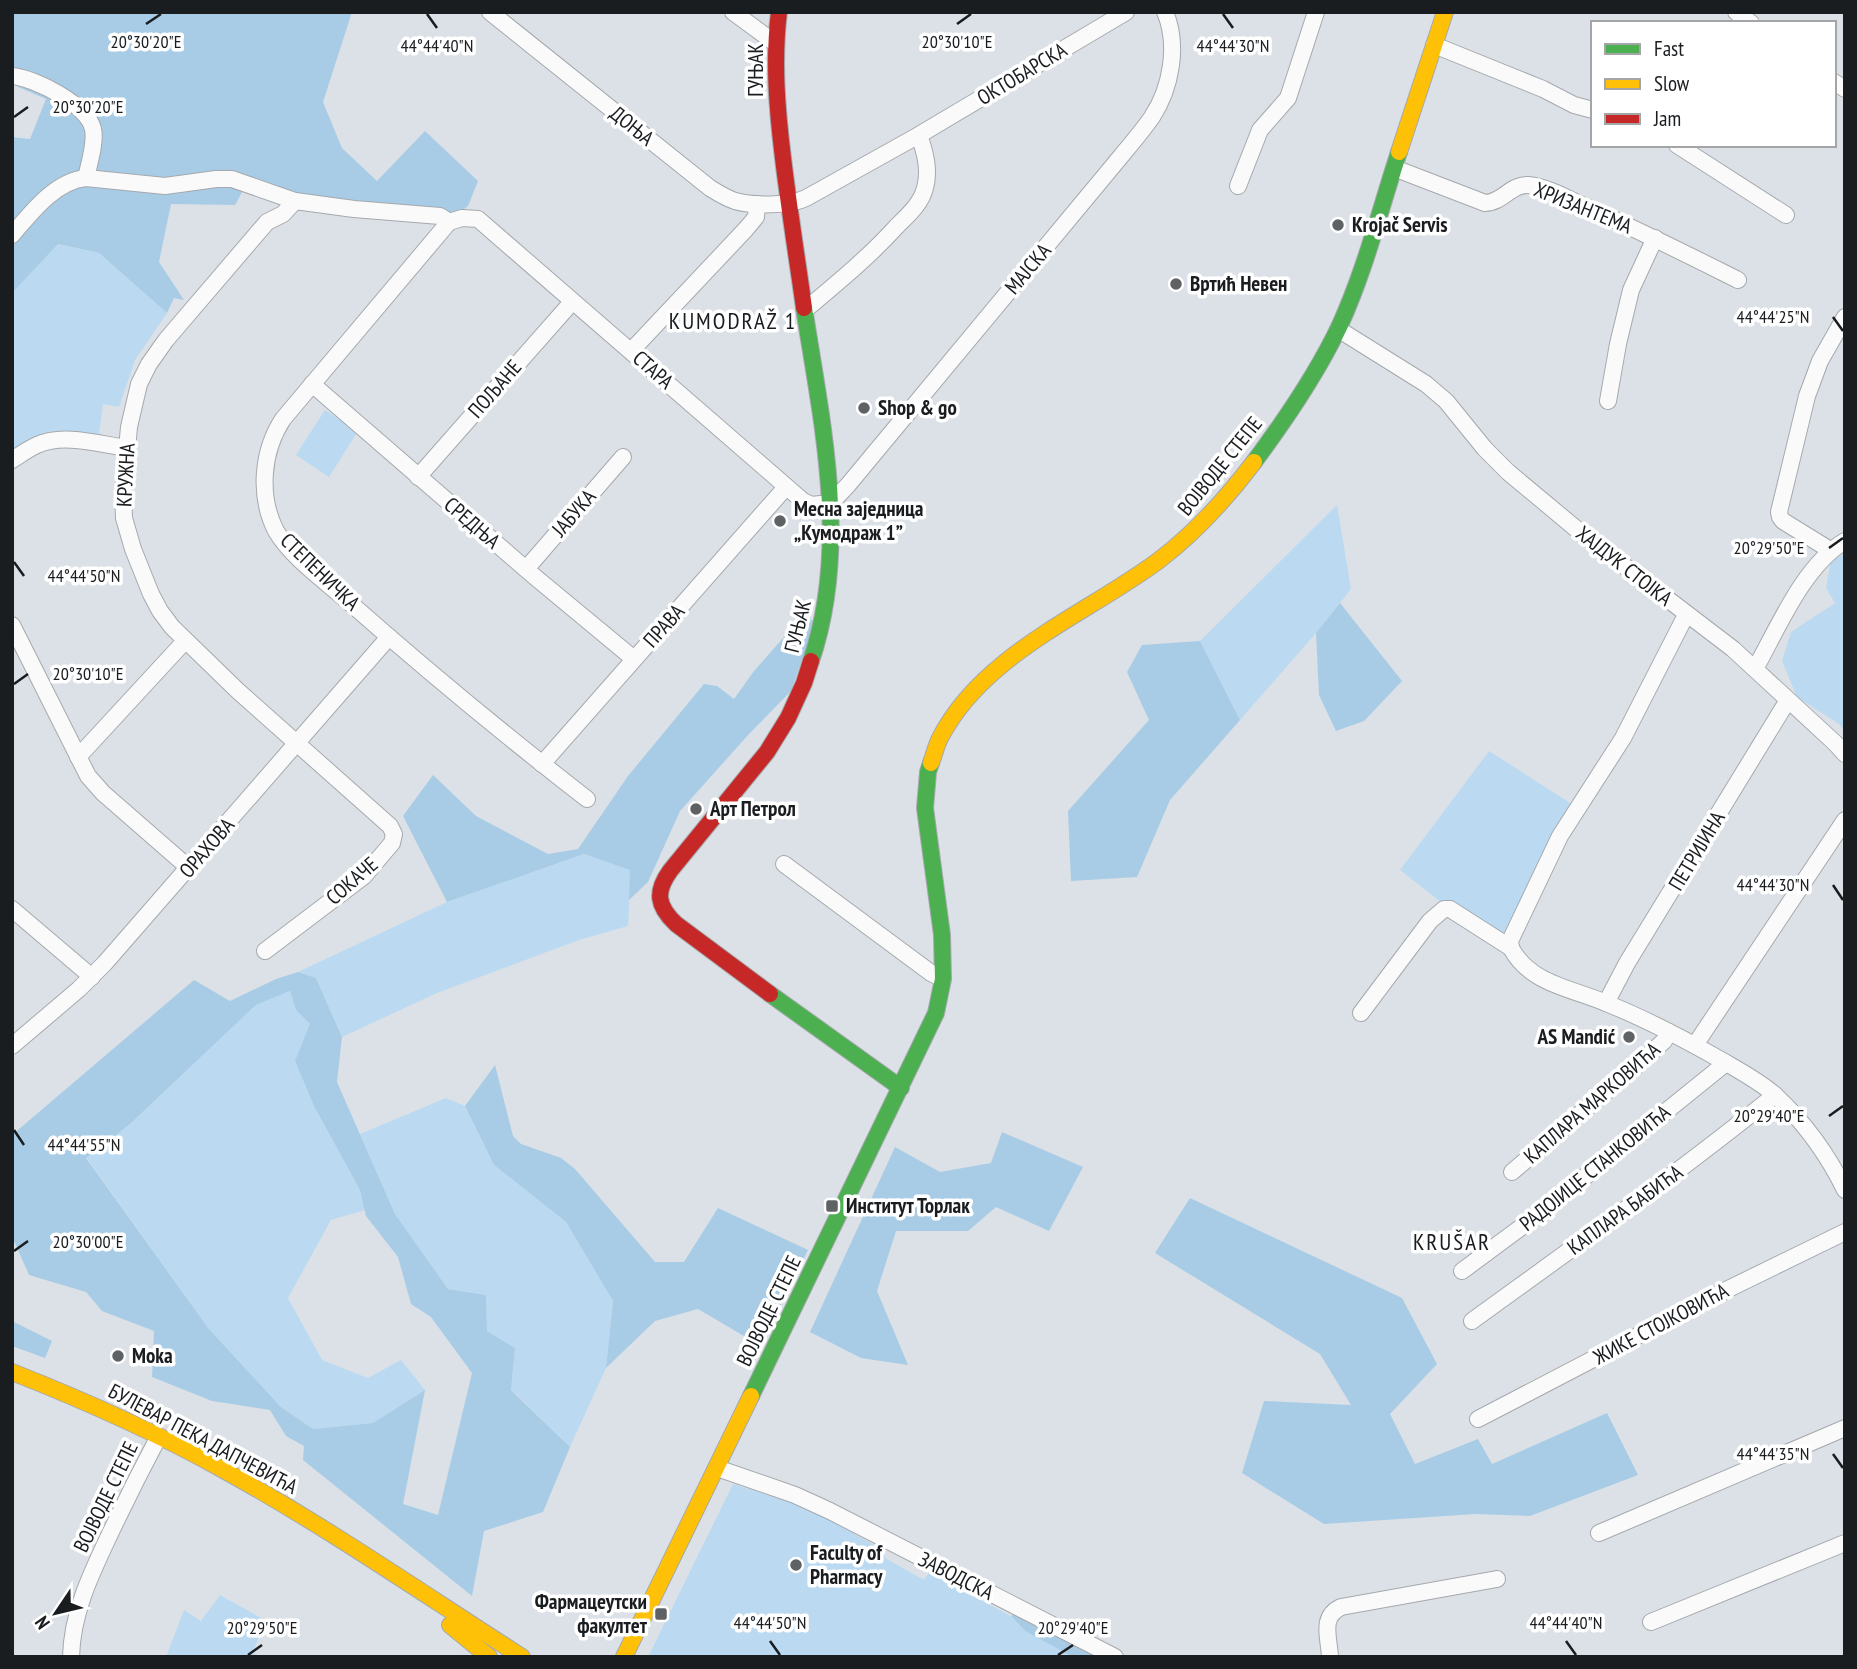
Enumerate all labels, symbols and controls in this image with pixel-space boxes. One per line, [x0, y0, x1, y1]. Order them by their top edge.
legend [1591, 21, 1836, 147]
text: 20°30'20"E [111, 30, 181, 53]
text: 20°30'10"E [922, 30, 992, 53]
text: 44°44'40"N [401, 34, 473, 57]
text: 44°44'30"N [1197, 34, 1269, 57]
text: Fast [1654, 35, 1684, 62]
street label: ОКТОБАРСКА [972, 36, 1072, 111]
street label: ГУЊАК [742, 43, 769, 97]
text: Slow [1654, 70, 1690, 97]
text: 20°30'20"E [53, 95, 123, 118]
street label: ДОЊА [605, 100, 660, 152]
text: Jam [1653, 105, 1681, 132]
street label: ХРИЗАНТЕМА [1530, 176, 1636, 239]
place label: Krojač Servis [1352, 211, 1448, 238]
marker: Krojač Servis [1330, 217, 1346, 233]
street label: МАЈСКА [999, 238, 1057, 300]
place label: Вртић Невен [1190, 270, 1287, 297]
marker: Вртић Невен [1168, 276, 1184, 292]
text: 44°44'25"N [1737, 305, 1809, 328]
district label: KUMODRAŽ 1 [669, 306, 797, 335]
street label: СТАРА [627, 344, 679, 395]
street label: ПОЉАНЕ [462, 354, 527, 423]
place label: Shop & go [878, 394, 957, 421]
marker: Shop & go [856, 400, 872, 416]
street label: ВОЈВОДЕ СТЕПЕ [1171, 411, 1268, 521]
street label: КРУЖНА [110, 442, 141, 507]
street label: ЈАБУКА [545, 483, 602, 543]
street label: СРЕДЊА [439, 491, 506, 554]
place label: Месна заједница „Кумодраж 1” [794, 495, 924, 546]
marker: Месна заједница „Кумодраж 1” [772, 513, 788, 529]
street label: ХАЈДУК СТОЈКА [1571, 520, 1678, 612]
street label: СТЕПЕНИЧКА [275, 527, 366, 616]
text: 20°29'50"E [1734, 536, 1804, 559]
text: 44°44'50"N [48, 564, 120, 587]
street label: ГУЊАК [778, 597, 817, 655]
street label: ПРАВА [637, 598, 690, 653]
text: 20°30'10"E [53, 662, 123, 685]
place label: Арт Петрол [709, 795, 796, 822]
marker: Арт Петрол [688, 801, 704, 817]
street label: ПЕТРИЈИНА [1662, 806, 1731, 895]
street label: ОРАХОВА [173, 812, 240, 883]
street label: СОКАЧЕ [320, 851, 383, 911]
text: 44°44'30"N [1737, 873, 1809, 896]
place label: AS Mandić [1536, 1023, 1616, 1050]
marker: AS Mandić [1621, 1029, 1637, 1045]
street label: КАПЛАРА МАРКОВИЋА [1518, 1036, 1666, 1169]
street label: РАДОЈИЦЕ СТАНКОВИЋА [1514, 1098, 1676, 1237]
text: 20°29'40"E [1734, 1104, 1804, 1127]
text: 44°44'55"N [48, 1133, 120, 1156]
street label: КАПЛАРА БАБИЋА [1562, 1159, 1688, 1261]
place label: Институт Торлак [846, 1192, 970, 1219]
marker: Институт Торлак [824, 1198, 840, 1214]
district label: KRUŠAR [1413, 1227, 1491, 1256]
text: 20°30'00"E [53, 1230, 123, 1253]
street label: ВОЈВОДЕ СТЕПЕ [730, 1251, 807, 1371]
street label: ЖИКЕ СТОЈКОВИЋА [1588, 1277, 1733, 1371]
place label: Moka [132, 1342, 173, 1369]
marker: Moka [110, 1348, 126, 1364]
street label: БУЛЕВАР ПЕКА ДАПЧЕВИЋА [104, 1377, 303, 1500]
street label: ВОЈВОДЕ СТЕПЕ [67, 1437, 144, 1557]
text: 44°44'35"N [1737, 1442, 1809, 1465]
place label: Faculty of Pharmacy [810, 1539, 883, 1590]
street label: ЗАВОДСКА [914, 1545, 998, 1606]
marker: Faculty of Pharmacy [788, 1557, 804, 1573]
north arrow [21, 1578, 91, 1648]
place label: Фармацеутски факултет [535, 1588, 648, 1639]
marker: Фармацеутски факултет [653, 1606, 669, 1622]
text: 44°44'50"N [734, 1611, 806, 1634]
text: 44°44'40"N [1530, 1611, 1602, 1634]
text: N [29, 1612, 55, 1634]
text: 20°29'50"E [227, 1616, 297, 1639]
text: 20°29'40"E [1038, 1616, 1108, 1639]

